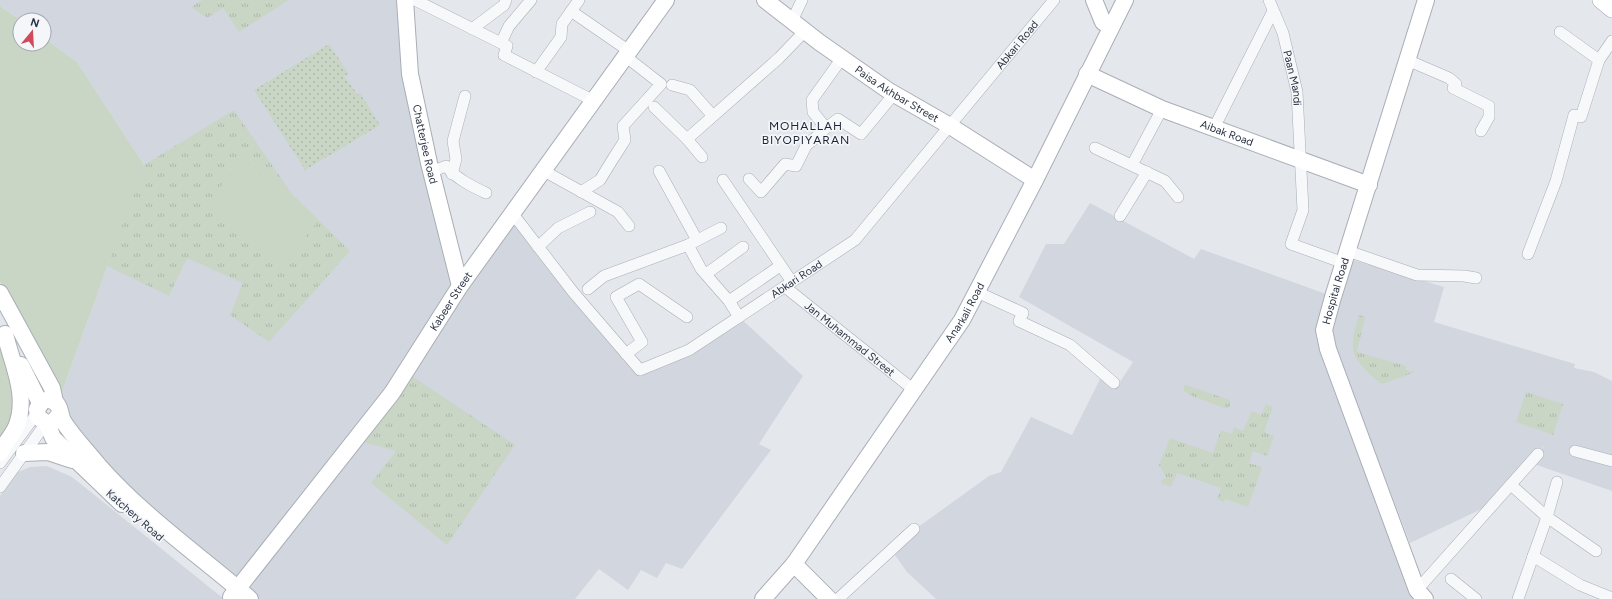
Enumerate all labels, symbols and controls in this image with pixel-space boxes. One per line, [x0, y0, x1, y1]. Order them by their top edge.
north arrow [12, 12, 52, 52]
text: N [29, 15, 41, 30]
street label: Abkari Road [993, 18, 1041, 72]
street label: Paan Mandi [1280, 49, 1304, 106]
street label: Paisa Akhbar Street [852, 63, 941, 125]
street label: Chatterjee Road [410, 103, 440, 185]
street label: Aibak Road [1199, 118, 1255, 149]
district label: MOHALLAH BIYOPIYARAN [762, 119, 850, 147]
street label: Hospital Road [1320, 256, 1352, 326]
street label: Abkari Road [768, 258, 825, 301]
street label: Kabeer Street [427, 269, 475, 333]
street label: Anarkali Road [943, 280, 987, 345]
street label: Jan Muhammad Street [802, 299, 897, 379]
street label: Katchery Road [103, 487, 166, 544]

